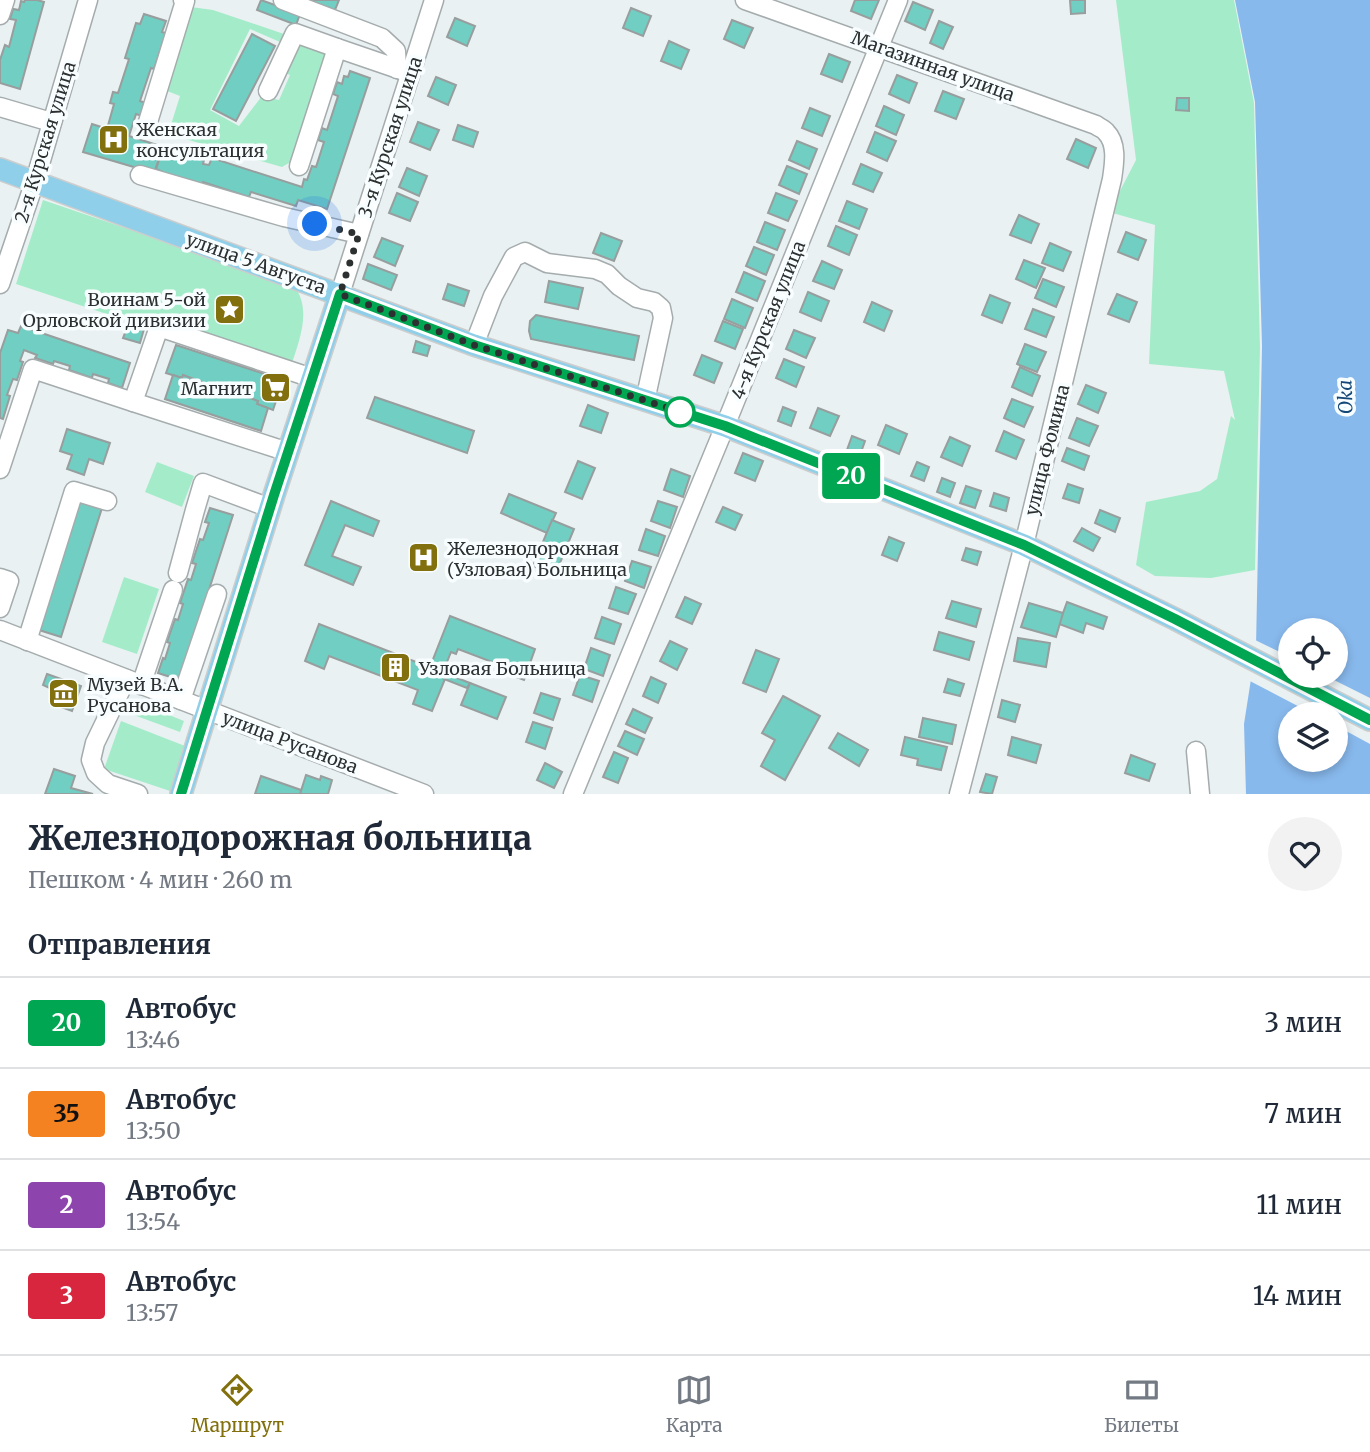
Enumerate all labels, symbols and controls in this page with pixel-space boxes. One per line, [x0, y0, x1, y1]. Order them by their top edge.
street label: Магазинная улица [848, 26, 1018, 106]
street label: 3-я Курская улица [353, 53, 427, 221]
street label: 2-я Курская улица [9, 58, 81, 226]
place label: Женская консультация [136, 118, 265, 162]
hospital icon: Женская консультация [96, 122, 130, 156]
your location [297, 206, 332, 241]
street label: улица 5 Августа [183, 227, 329, 299]
street label: 4-я Курская улица [726, 237, 810, 403]
place label: Воинам 5-ой Орловской дивизии [23, 288, 206, 332]
place icon: Воинам 5-ой Орловской дивизии [212, 292, 246, 326]
supermarket icon: Магнит [259, 371, 293, 405]
place label: Магнит [181, 377, 253, 400]
water label: Oka [1332, 379, 1358, 415]
street label: улица Фомина [1020, 382, 1075, 518]
unlabelled marker [665, 397, 695, 427]
line badge: 20 [820, 453, 882, 499]
text: 20 [836, 460, 866, 491]
place label: Железнодорожная (Узловая) Больница [447, 537, 627, 581]
hospital icon: Железнодорожная (Узловая) Больница [407, 541, 441, 575]
map controls [1278, 618, 1348, 772]
button: locate [1278, 618, 1348, 688]
building icon: Узловая Больница [379, 651, 413, 685]
place label: Узловая Больница [418, 657, 586, 680]
place label: Музей В.А. Русанова [87, 673, 184, 717]
museum icon: Музей В.А. Русанова [47, 677, 81, 711]
button: layers [1278, 702, 1348, 772]
street label: улица Русанова [219, 706, 361, 779]
button: heart [1268, 817, 1342, 891]
text: Железнодорожная больница [28, 818, 532, 859]
text: Пешком · 4 мин · 260 m [28, 865, 292, 894]
text: Отправления [28, 928, 211, 961]
text: Автобус [126, 992, 236, 1025]
text: 3 мин [1264, 1006, 1342, 1039]
text: 20 [52, 1007, 81, 1038]
text: 13:46 [126, 1025, 180, 1054]
text: Автобус [126, 1083, 236, 1116]
text: 7 мин [1264, 1097, 1342, 1130]
text: 35 [53, 1098, 80, 1129]
text: 13:50 [126, 1116, 181, 1145]
text: Автобус [126, 1174, 236, 1207]
text: 11 мин [1256, 1188, 1342, 1221]
text: 2 [59, 1189, 74, 1220]
text: 13:54 [126, 1207, 180, 1236]
text: Автобус [126, 1265, 236, 1298]
text: 14 мин [1253, 1279, 1342, 1312]
text: 3 [60, 1280, 73, 1311]
text: 13:57 [126, 1298, 178, 1327]
tab: Маршрут [191, 1371, 284, 1437]
tab: Карта [666, 1371, 722, 1437]
tab: Билеты [1104, 1371, 1179, 1437]

